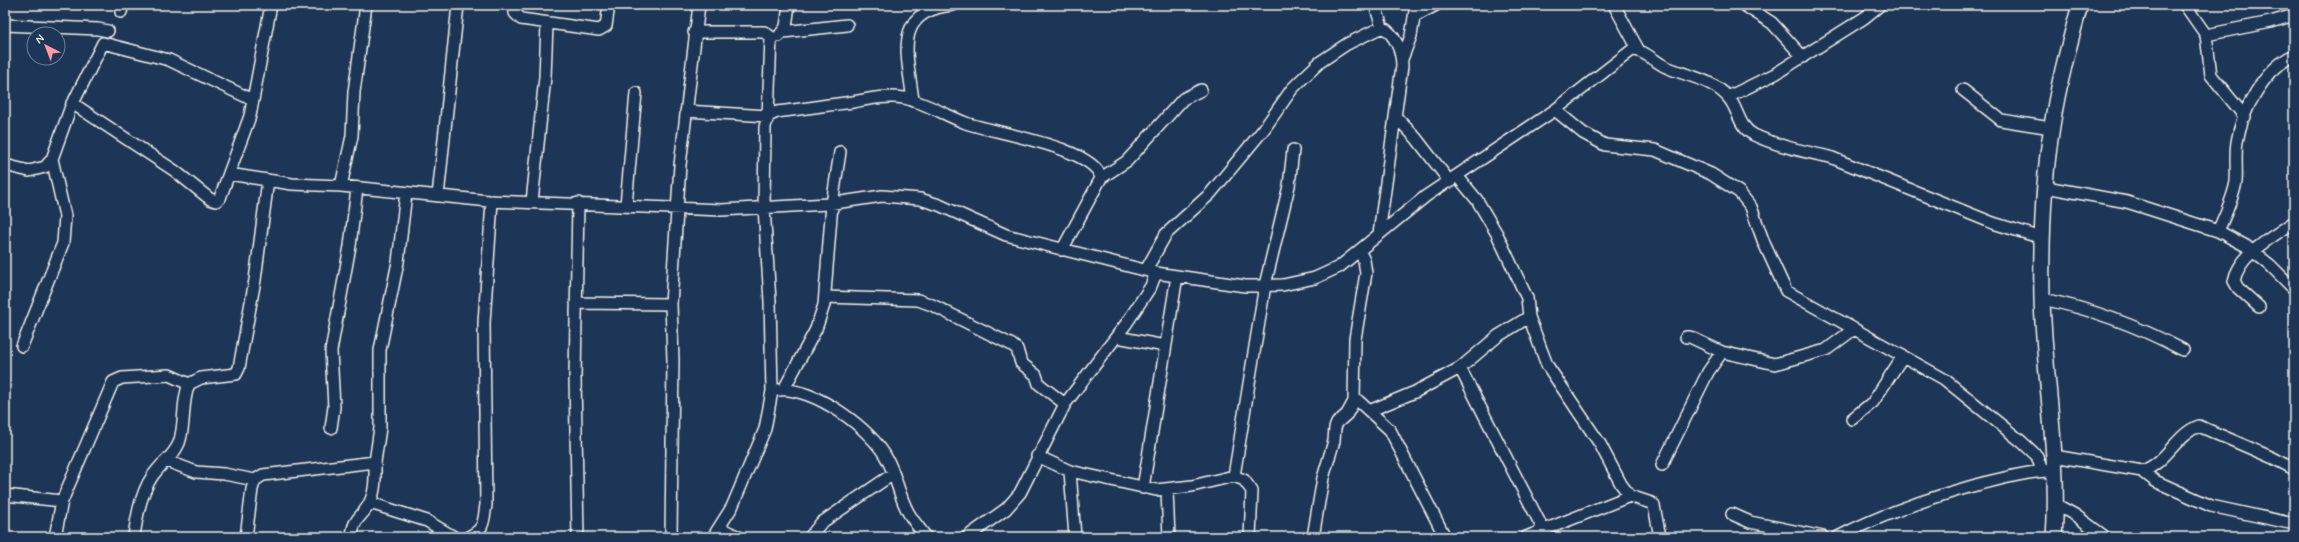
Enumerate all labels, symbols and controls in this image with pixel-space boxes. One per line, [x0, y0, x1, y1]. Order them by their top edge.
north arrow [26, 26, 66, 66]
text: N [33, 32, 47, 47]

